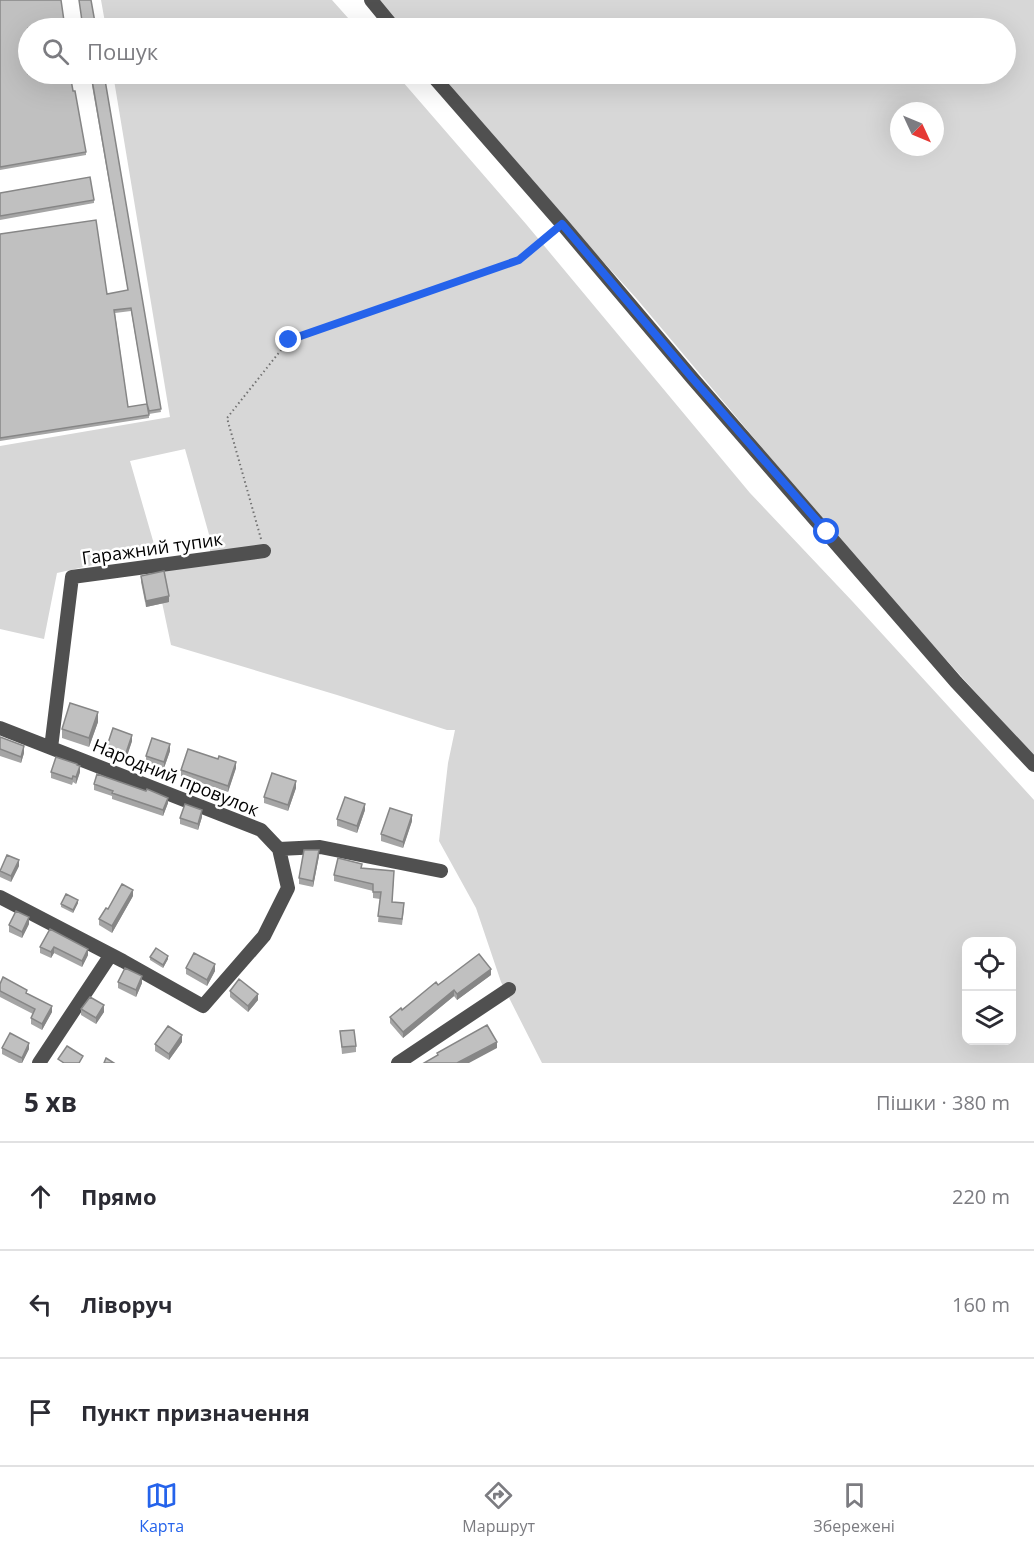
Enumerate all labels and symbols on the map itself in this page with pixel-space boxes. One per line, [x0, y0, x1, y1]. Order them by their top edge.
north arrow [890, 102, 944, 156]
route end [275, 326, 301, 352]
route start [813, 518, 839, 544]
street label: Гаражний тупик [80, 526, 225, 570]
street label: Народний провулок [89, 733, 263, 822]

